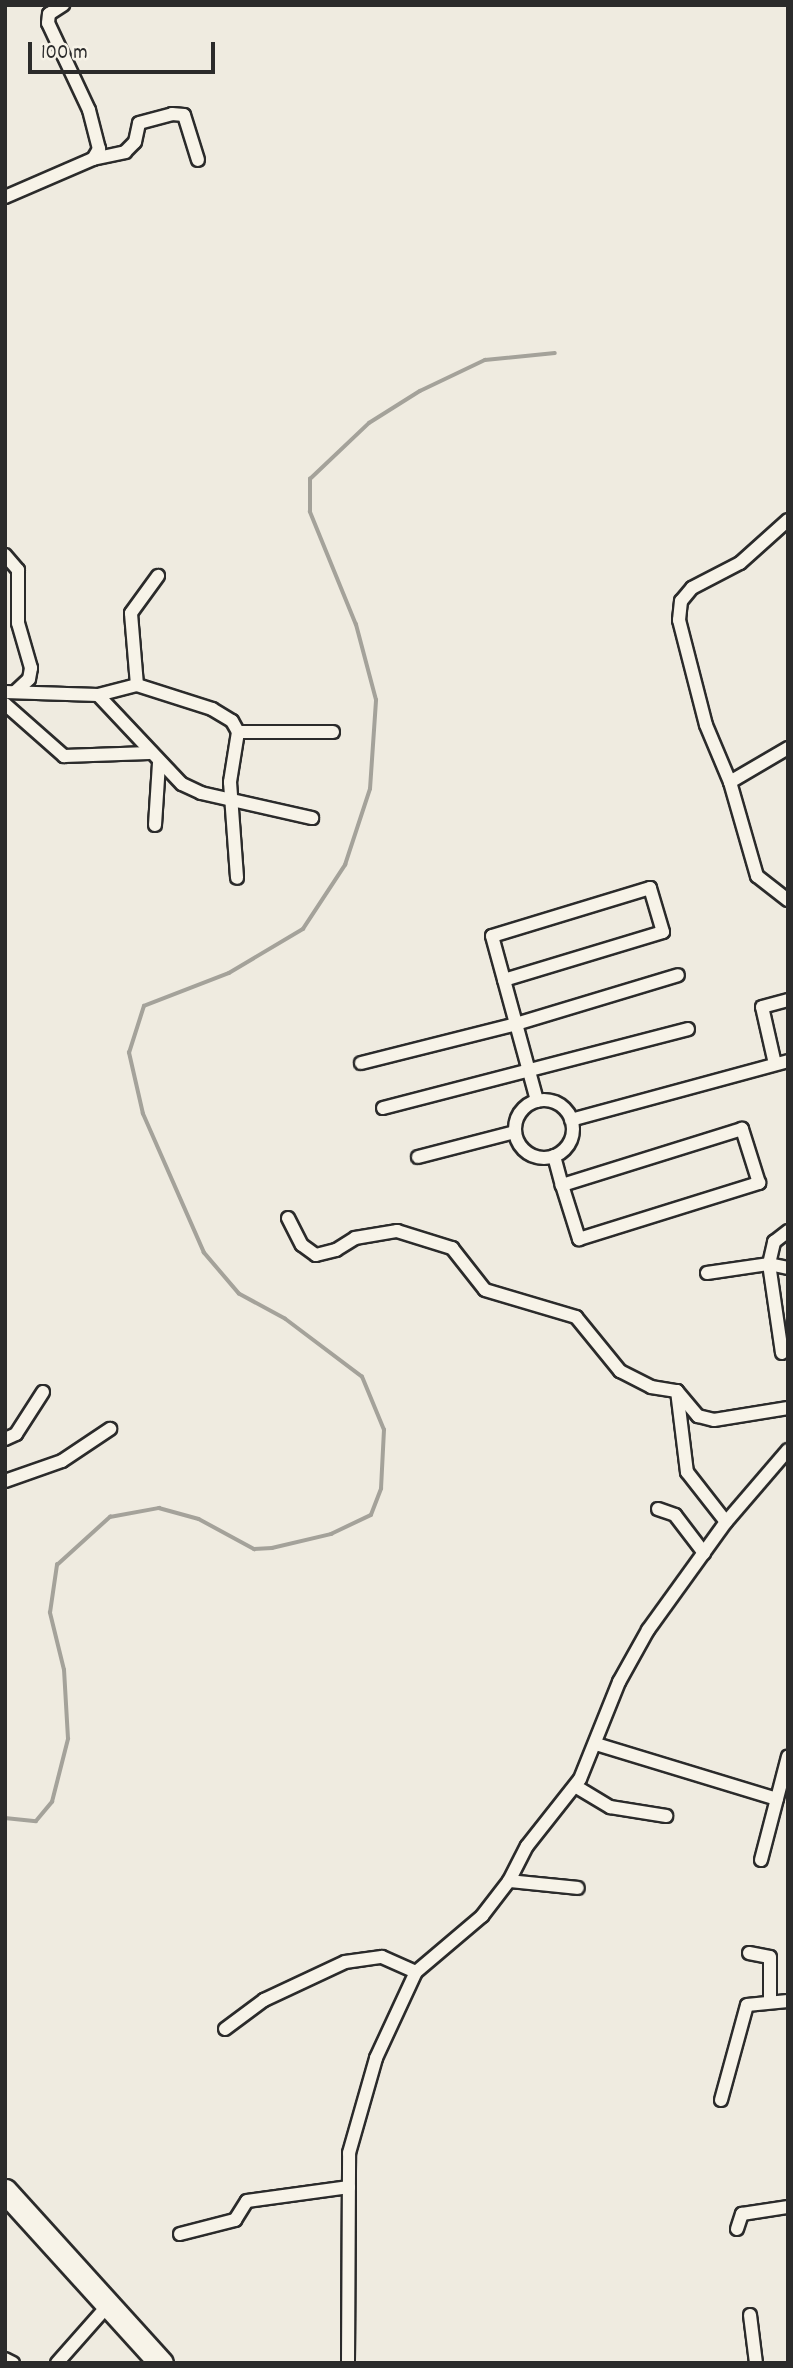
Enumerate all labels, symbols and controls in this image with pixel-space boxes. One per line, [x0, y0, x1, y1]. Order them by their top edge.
scale bar [32, 28, 219, 72]
text: 100 m [41, 39, 88, 69]

